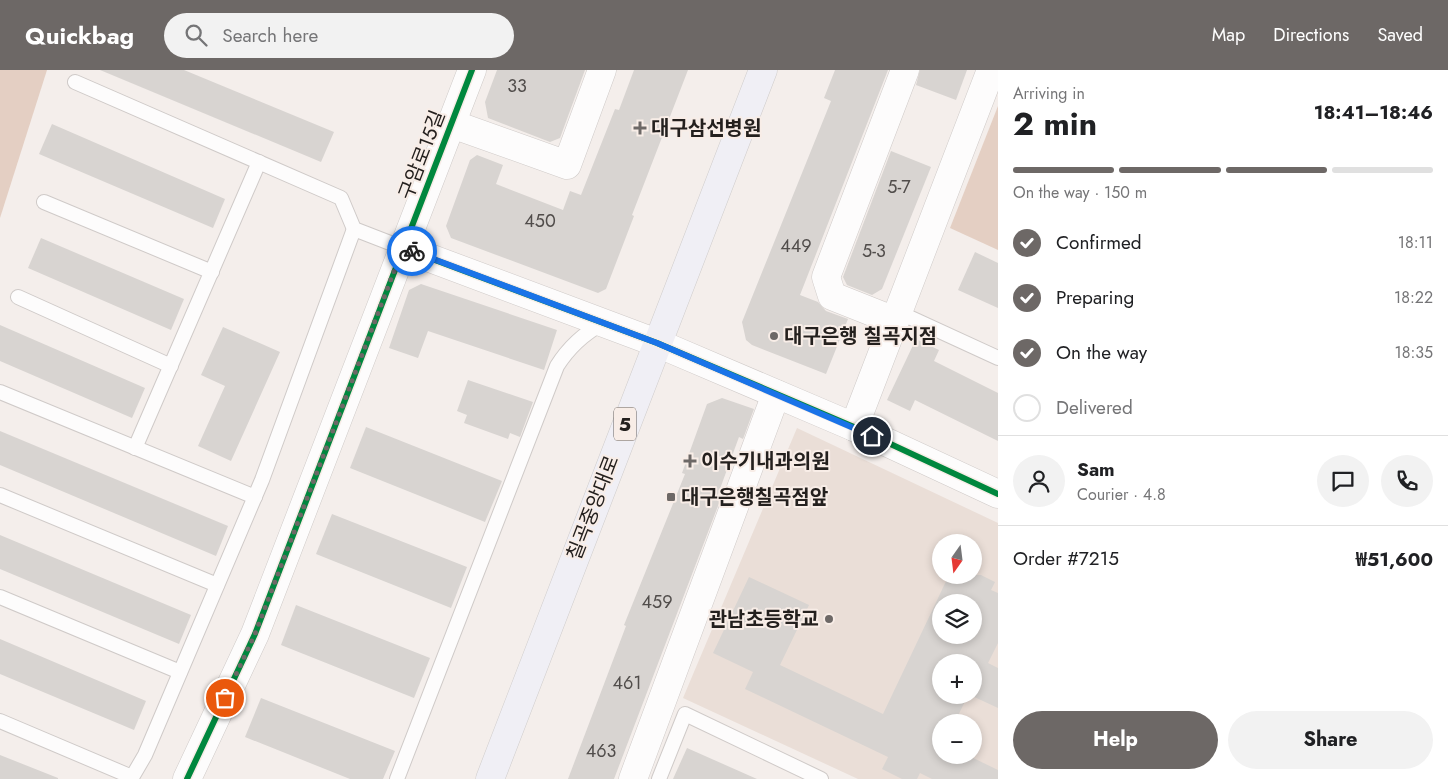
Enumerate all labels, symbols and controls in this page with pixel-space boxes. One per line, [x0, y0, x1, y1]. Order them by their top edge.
search box [164, 13, 514, 58]
text: Quickbag [25, 18, 134, 53]
icon: search [182, 21, 210, 49]
text: Search here [222, 22, 318, 49]
text: Map [1212, 22, 1245, 48]
text: Directions [1273, 22, 1349, 48]
text: Saved [1377, 22, 1423, 48]
house number: 33 [507, 73, 527, 99]
text: Arriving in [1013, 82, 1085, 105]
text: 18:41–18:46 [1314, 99, 1433, 126]
text: 2 min [1013, 101, 1097, 147]
street label: 구암로15길 [392, 106, 452, 204]
place label: 대구삼선병원 [651, 114, 761, 143]
marker: 대구삼선병원 [633, 121, 647, 135]
house number: 5-7 [887, 174, 911, 200]
text: On the way · 150 m [1013, 181, 1147, 204]
house number: 450 [524, 208, 556, 234]
courier [387, 226, 437, 276]
icon: check [1013, 229, 1041, 257]
text: Confirmed [1056, 229, 1142, 256]
text: 18:11 [1398, 231, 1433, 254]
house number: 449 [780, 233, 812, 259]
icon: bike [398, 237, 426, 265]
house number: 5-3 [862, 238, 886, 264]
icon: check [1013, 284, 1041, 312]
text: Preparing [1056, 284, 1134, 311]
text: 18:22 [1394, 286, 1433, 309]
place label: 대구은행 칠곡지점 [784, 322, 937, 351]
marker: 대구은행 칠곡지점 [768, 330, 780, 342]
icon: check [1013, 339, 1041, 367]
text: On the way [1056, 339, 1147, 366]
text: 18:35 [1395, 341, 1433, 364]
text: Delivered [1056, 394, 1133, 421]
road number: 5 [614, 408, 636, 440]
pin [851, 415, 893, 457]
icon: home [858, 422, 886, 450]
place label: 이수기내과의원 [701, 447, 830, 476]
street label: 칠곡중앙대로 [560, 451, 626, 565]
marker: 이수기내과의원 [683, 454, 697, 468]
button: person [1013, 455, 1065, 507]
button: chat [1317, 455, 1369, 507]
button: phone [1381, 455, 1433, 507]
text: Sam [1077, 456, 1115, 483]
place label: 대구은행칠곡점앞 [681, 483, 829, 512]
text: Courier · 4.8 [1077, 483, 1166, 506]
marker: 대구은행칠곡점앞 [665, 491, 677, 503]
north arrow [932, 534, 982, 584]
map controls [932, 534, 982, 764]
text: Order #7215 [1013, 545, 1119, 572]
text: ₩51,600 [1356, 546, 1433, 573]
house number: 459 [641, 589, 673, 615]
button: layers [932, 594, 982, 644]
place label: 관남초등학교 [709, 605, 819, 634]
marker: 관남초등학교 [823, 613, 835, 625]
button: + [932, 654, 982, 704]
house number: 461 [613, 670, 641, 696]
pin [204, 677, 246, 719]
icon: bag [211, 684, 239, 712]
button: Help [1013, 711, 1218, 769]
button: Share [1228, 711, 1433, 769]
button: − [932, 714, 982, 764]
house number: 463 [586, 738, 617, 764]

